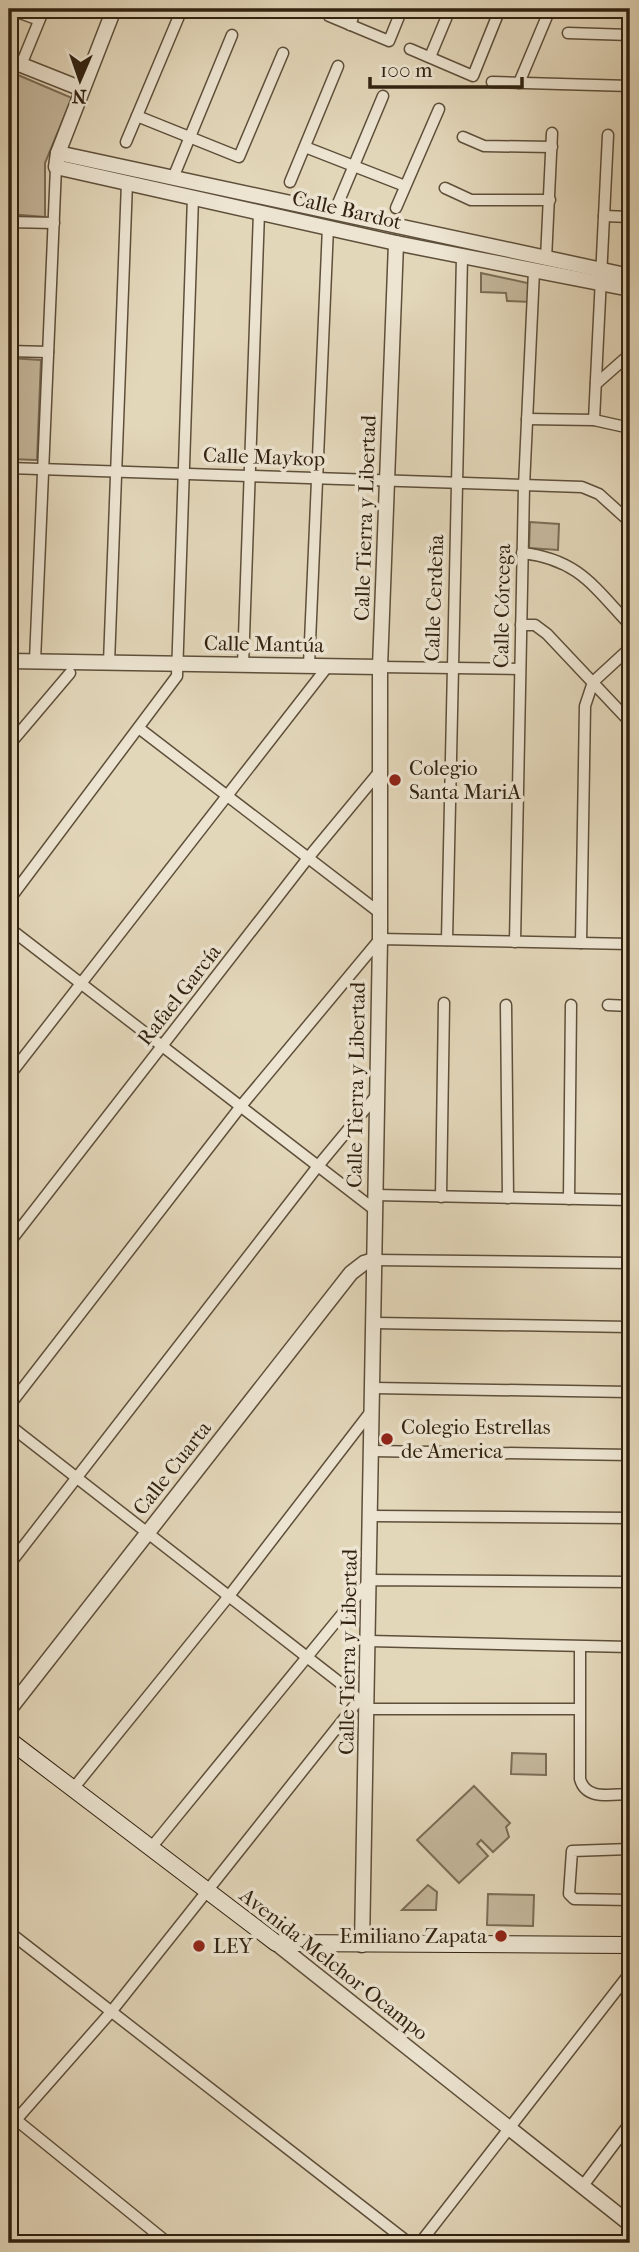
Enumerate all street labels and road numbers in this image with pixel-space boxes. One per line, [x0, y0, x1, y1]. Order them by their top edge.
street label: Calle Bardot [290, 186, 405, 234]
street label: Calle Tierra y Libertad [349, 414, 381, 621]
street label: Calle Maykop [202, 443, 326, 471]
street label: Calle Cerdeña [420, 534, 448, 662]
street label: Calle Córcega [489, 543, 515, 668]
street label: Calle Mantúa [204, 631, 325, 657]
street label: Rafael García [132, 940, 226, 1050]
street label: Calle Tierra y Libertad [342, 981, 370, 1188]
street label: Calle Cuarta [128, 1416, 216, 1520]
street label: Calle Tierra y Libertad [334, 1548, 362, 1755]
street label: Avenida Melchor Ocampo [234, 1882, 433, 2045]

